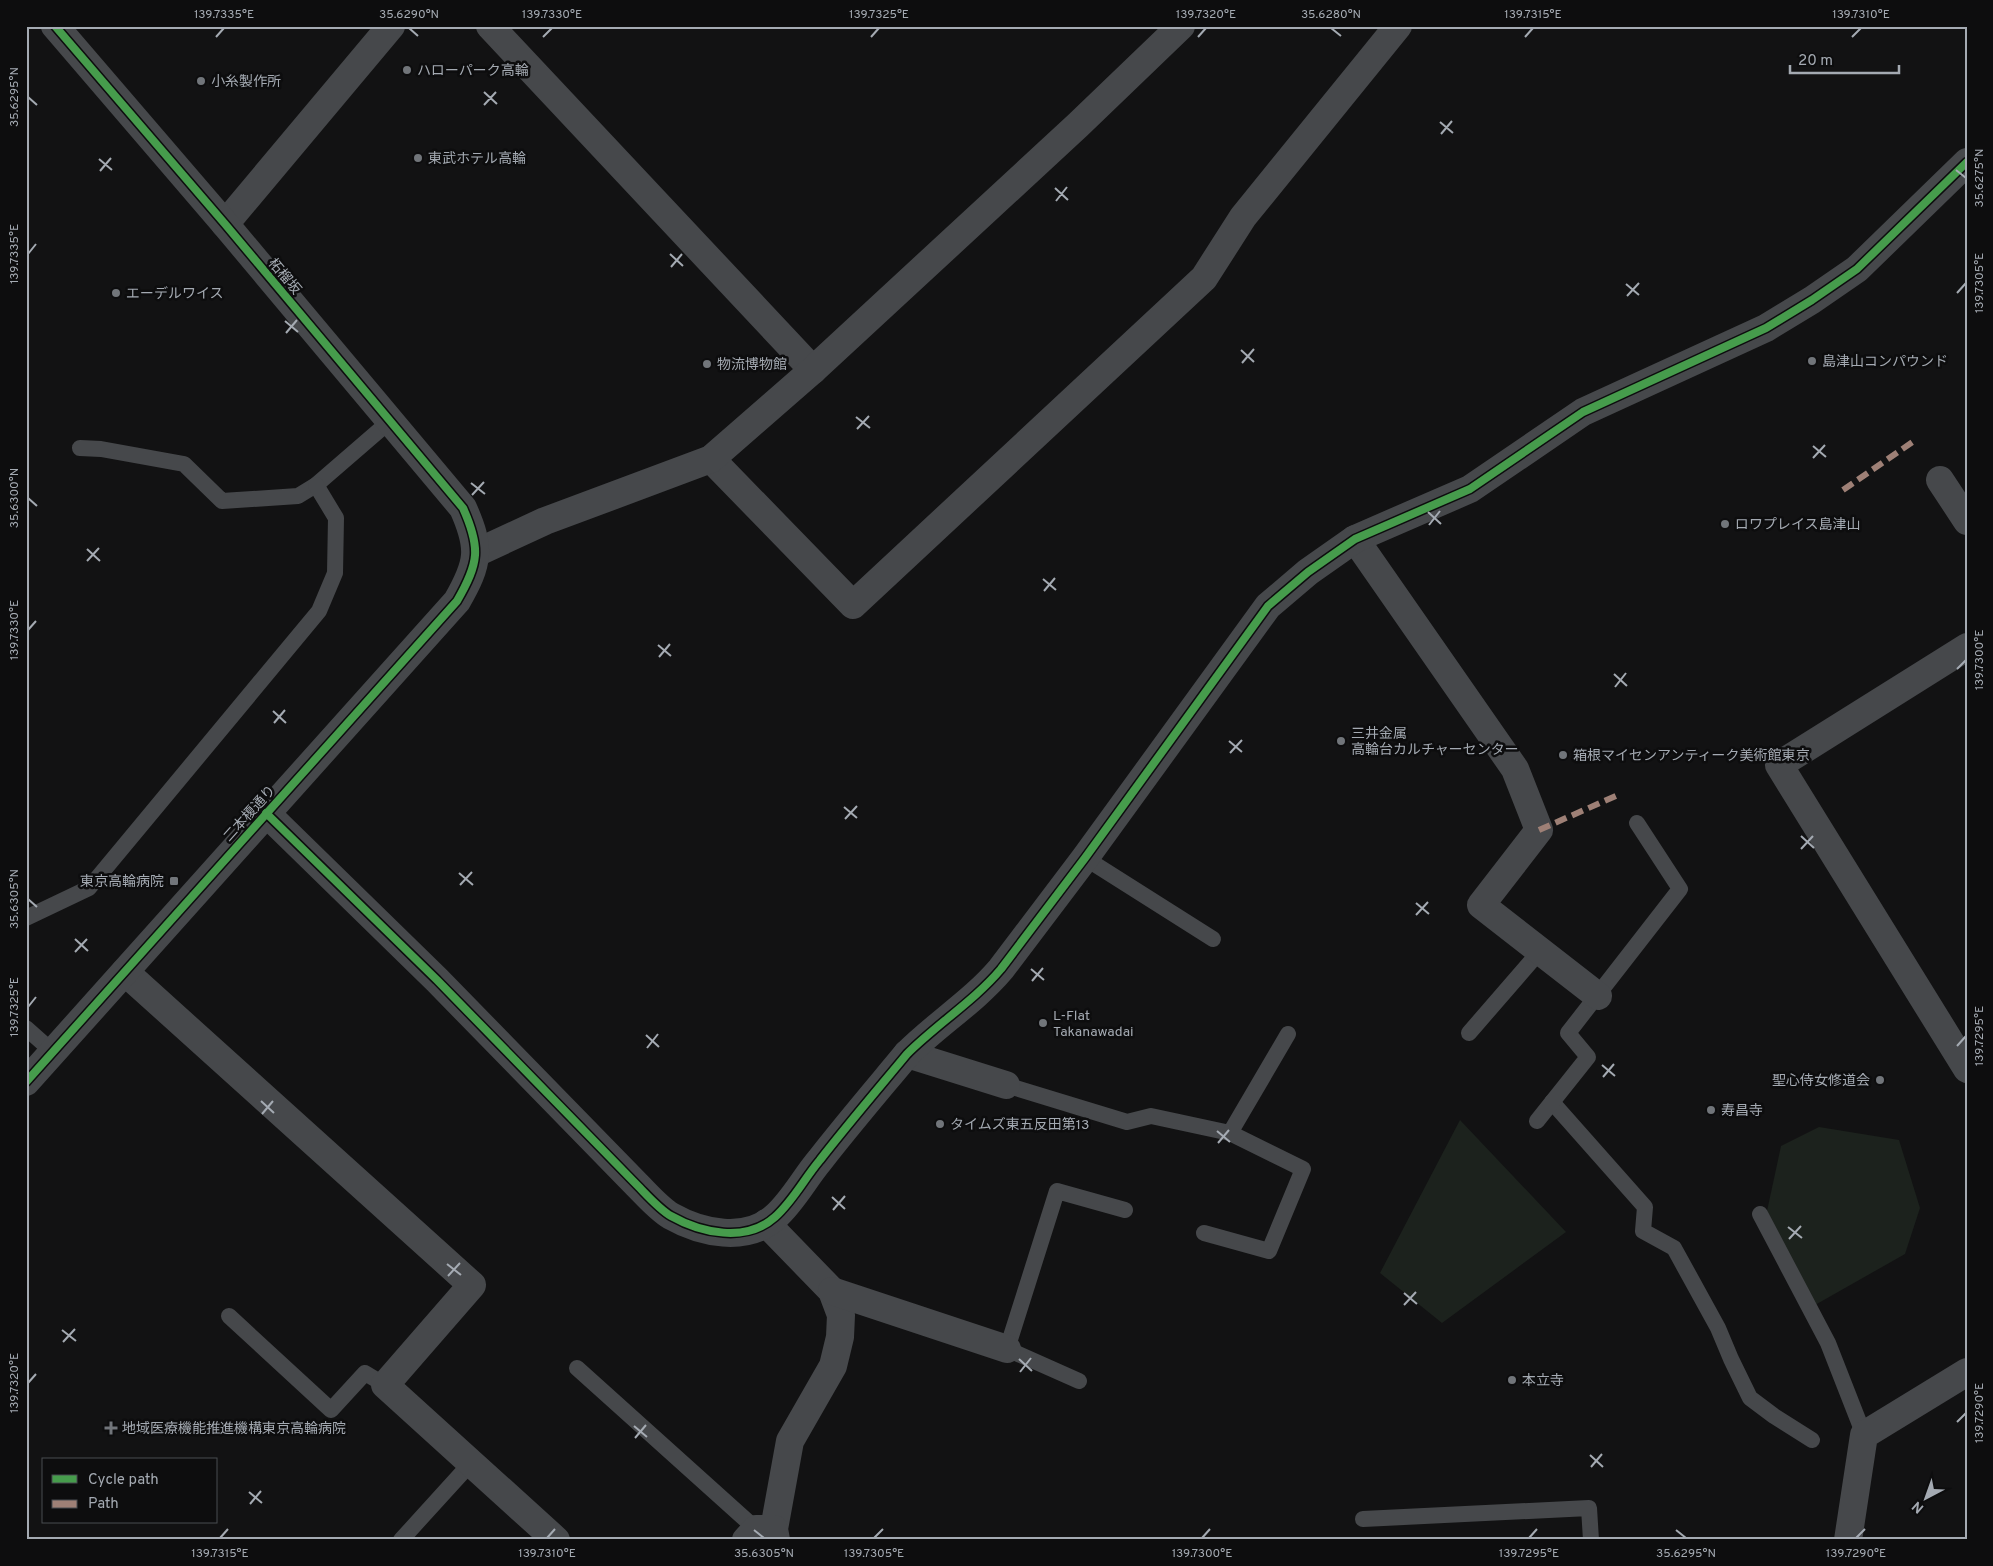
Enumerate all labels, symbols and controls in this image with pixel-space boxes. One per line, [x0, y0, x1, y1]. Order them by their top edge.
text: 139.7335°E [194, 7, 254, 23]
text: 35.6290°N [379, 7, 439, 23]
text: 139.7330°E [522, 7, 582, 23]
text: 139.7325°E [849, 7, 909, 23]
text: 139.7320°E [1176, 7, 1236, 23]
text: 35.6280°N [1301, 7, 1361, 23]
text: 139.7315°E [1504, 7, 1562, 23]
text: 139.7310°E [1832, 7, 1890, 23]
scale bar [1790, 42, 1899, 74]
text: 20 m [1798, 52, 1833, 71]
place label: ハローパーク高輪 [417, 62, 529, 80]
marker: ハローパーク高輪 [401, 64, 413, 76]
text: 35.6295°N [7, 67, 23, 127]
place label: 小糸製作所 [211, 74, 281, 91]
marker: 小糸製作所 [195, 75, 207, 87]
text: 35.6275°N [1972, 149, 1988, 207]
place label: 東武ホテル高輪 [428, 150, 526, 168]
marker: 東武ホテル高輪 [412, 152, 424, 164]
text: 139.7335°E [7, 224, 23, 284]
text: 139.7305°E [1972, 253, 1988, 313]
street label: 柘榴坂 [264, 255, 304, 299]
place label: エーデルワイス [126, 286, 224, 303]
marker: エーデルワイス [110, 287, 122, 299]
place label: 島津山コンパウンド [1822, 354, 1948, 371]
marker: 島津山コンパウンド [1806, 355, 1818, 367]
place label: 物流博物館 [717, 356, 787, 374]
marker: 物流博物館 [701, 358, 713, 370]
text: 35.6300°N [7, 468, 23, 528]
place label: ロワプレイス島津山 [1735, 517, 1861, 534]
marker: ロワプレイス島津山 [1719, 518, 1731, 530]
text: 139.7330°E [7, 600, 23, 660]
text: 139.7300°E [1972, 630, 1988, 690]
place label: 三井金属 高輪台カルチャーセンター [1351, 725, 1519, 759]
marker: 三井金属 高輪台カルチャーセンター [1335, 735, 1347, 747]
place label: 箱根マイセンアンティーク美術館東京 [1573, 747, 1810, 765]
marker: 箱根マイセンアンティーク美術館東京 [1557, 749, 1569, 761]
street label: 二本榎通り [220, 782, 280, 846]
text: 35.6305°N [7, 869, 23, 929]
place label: 東京高輪病院 [80, 873, 164, 891]
marker: 東京高輪病院 [168, 875, 180, 887]
text: 139.7325°E [7, 977, 23, 1037]
text: 139.7295°E [1972, 1006, 1988, 1066]
place label: L-Flat Takanawadai [1053, 1008, 1134, 1041]
marker: L-Flat Takanawadai [1037, 1017, 1049, 1029]
place label: 聖心侍女修道会 [1772, 1073, 1870, 1090]
marker: 聖心侍女修道会 [1874, 1074, 1886, 1086]
place label: 寿昌寺 [1721, 1103, 1763, 1120]
marker: 寿昌寺 [1705, 1104, 1717, 1116]
place label: タイムズ東五反田第13 [950, 1116, 1089, 1134]
marker: タイムズ東五反田第13 [934, 1118, 946, 1130]
text: 139.7320°E [7, 1353, 23, 1413]
place label: 本立寺 [1522, 1373, 1564, 1390]
marker: 本立寺 [1506, 1374, 1518, 1386]
text: 139.7290°E [1972, 1383, 1988, 1443]
place label: 地域医療機能推進機構東京高輪病院 [122, 1420, 346, 1438]
marker: 地域医療機能推進機構東京高輪病院 [104, 1421, 118, 1435]
legend [42, 1458, 218, 1524]
text: Cycle path [88, 1471, 159, 1490]
north arrow [1900, 1474, 1950, 1524]
text: Path [88, 1495, 119, 1514]
text: N [1909, 1497, 1928, 1516]
text: 139.7315°E [191, 1546, 249, 1562]
text: 139.7310°E [518, 1546, 576, 1562]
text: 35.6305°N [734, 1546, 794, 1562]
text: 139.7305°E [844, 1546, 904, 1562]
text: 139.7300°E [1172, 1546, 1232, 1562]
text: 139.7295°E [1499, 1546, 1559, 1562]
text: 35.6295°N [1656, 1546, 1716, 1562]
text: 139.7290°E [1826, 1546, 1886, 1562]

